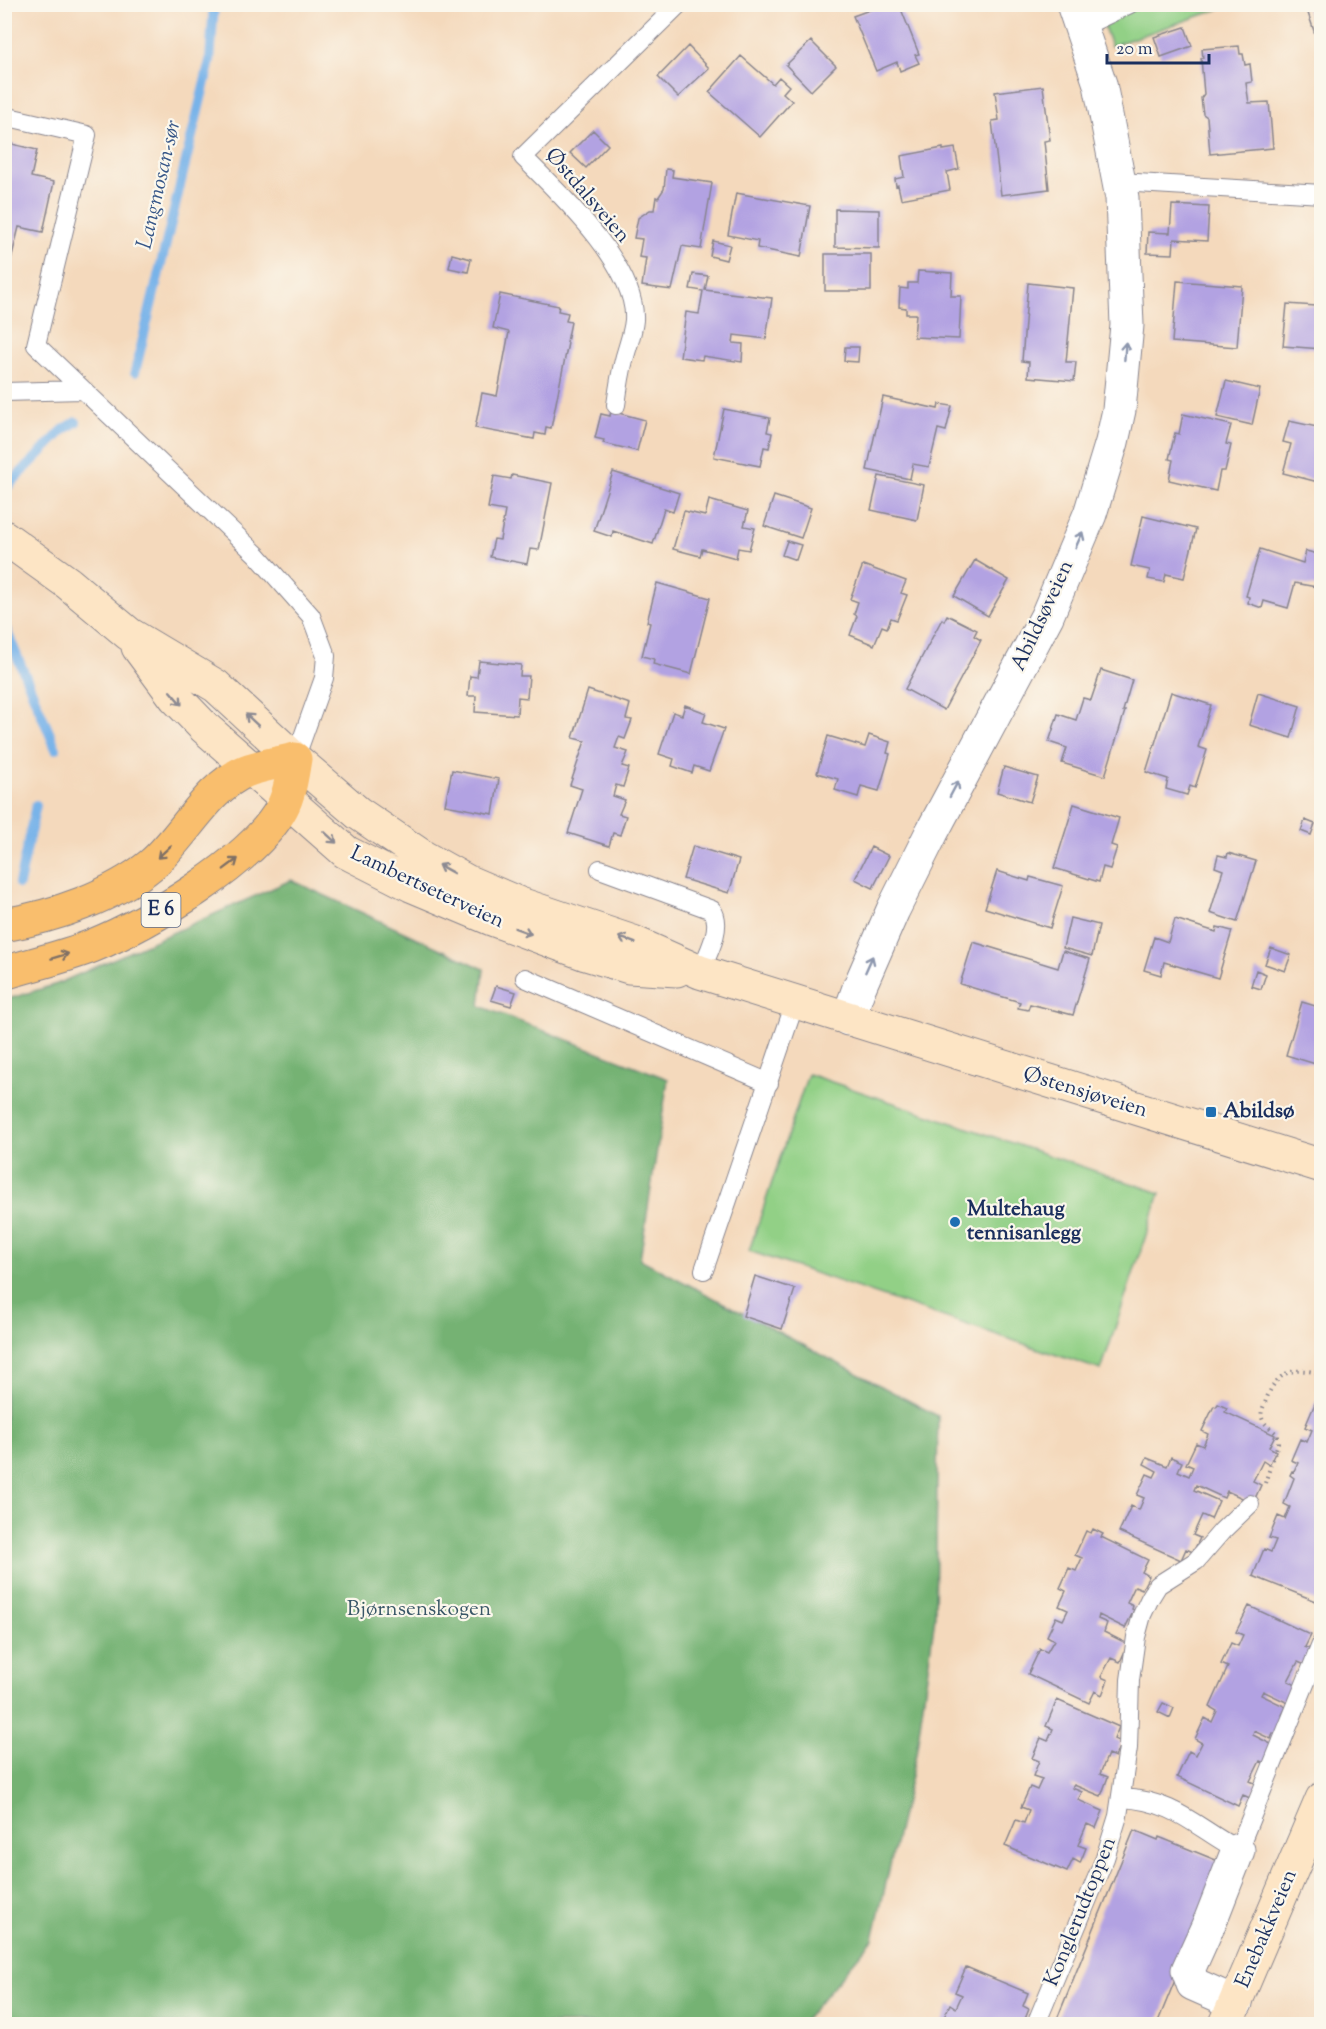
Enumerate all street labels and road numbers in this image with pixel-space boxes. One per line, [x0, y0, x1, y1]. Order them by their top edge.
street label: Østdalsveien [537, 142, 637, 250]
street label: Abildsøveien [1004, 556, 1082, 676]
street label: Lambertseterveien [345, 839, 509, 937]
road number: E 6 [142, 893, 180, 927]
street label: Østensjøveien [1019, 1060, 1151, 1126]
street label: Konglerudtoppen [1037, 1833, 1125, 1991]
street label: Enebakkveien [1229, 1865, 1305, 1993]

